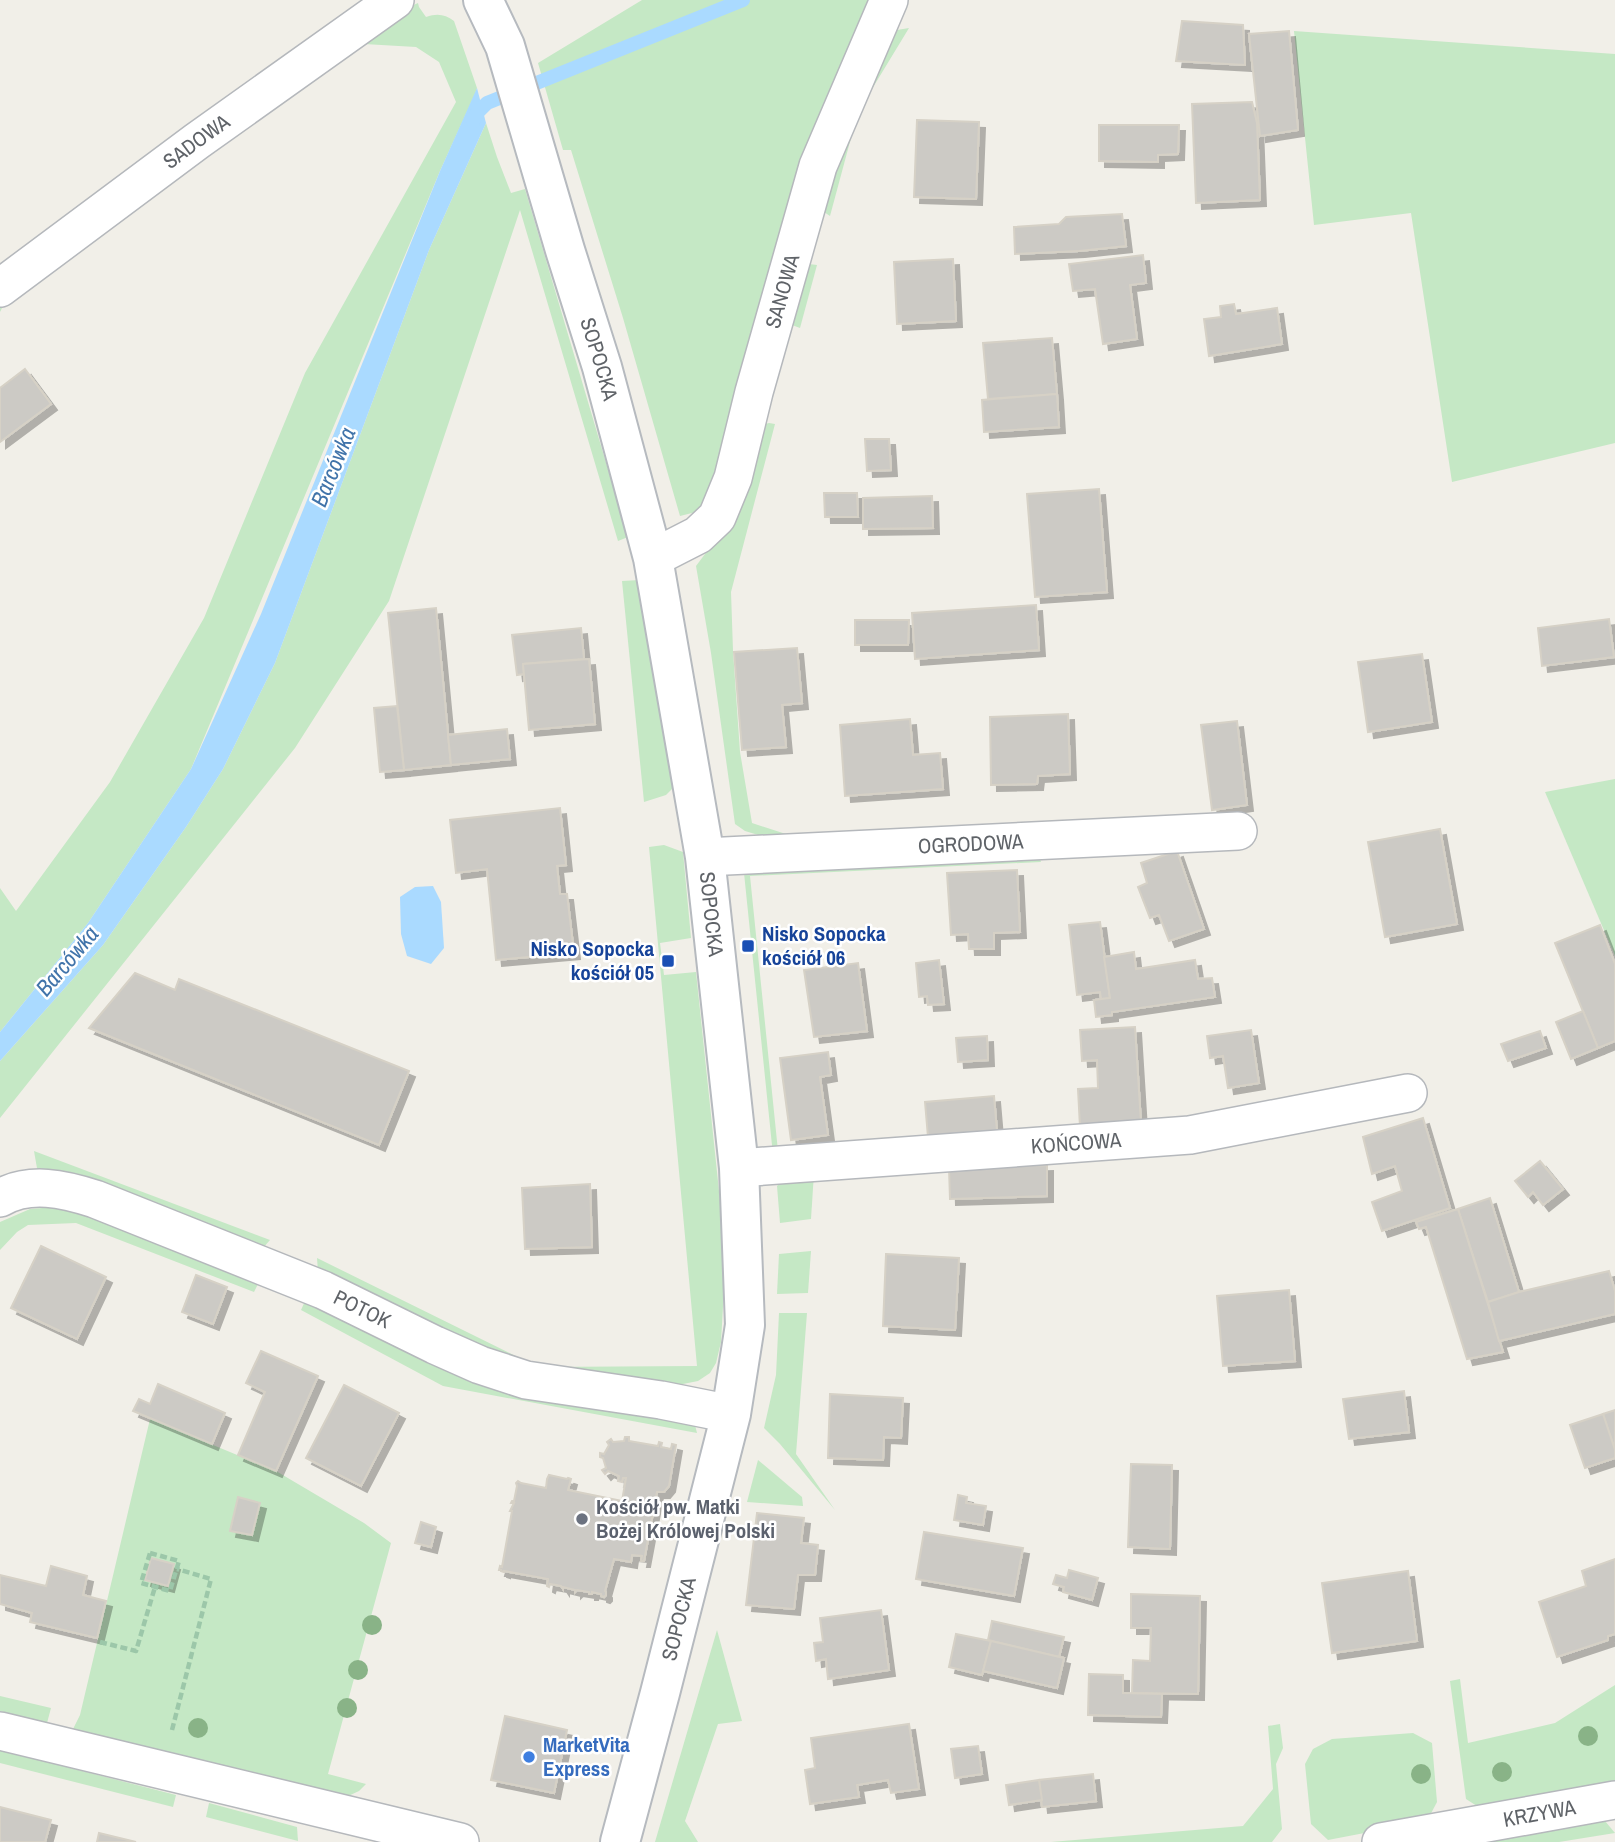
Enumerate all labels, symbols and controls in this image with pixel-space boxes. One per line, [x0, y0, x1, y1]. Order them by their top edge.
street label: SADOWA [157, 107, 236, 175]
street label: SANOWA [758, 250, 806, 332]
street label: SOPOCKA [573, 314, 625, 404]
water label: Barcówka [303, 423, 362, 511]
street label: OGRODOWA [917, 826, 1025, 861]
street label: SOPOCKA [693, 870, 731, 959]
water label: Barcówka [28, 919, 105, 1002]
place label: Nisko Sopocka kościół 06 [762, 919, 886, 972]
place label: Nisko Sopocka kościół 05 [531, 934, 654, 987]
marker: Nisko Sopocka kościół 06 [740, 938, 756, 954]
marker: Nisko Sopocka kościół 05 [660, 953, 676, 969]
street label: KOŃCOWA [1030, 1125, 1123, 1161]
street label: POTOK [329, 1283, 396, 1335]
place label: Kościół pw. Matki Bożej Królowej Polski [596, 1492, 775, 1545]
marker: Kościół pw. Matki Bożej Królowej Polski [574, 1511, 590, 1527]
street label: SOPOCKA [654, 1574, 703, 1664]
place label: MarketVita Express [543, 1730, 630, 1783]
marker: MarketVita Express [521, 1749, 537, 1765]
street label: KRZYWA [1501, 1792, 1578, 1834]

